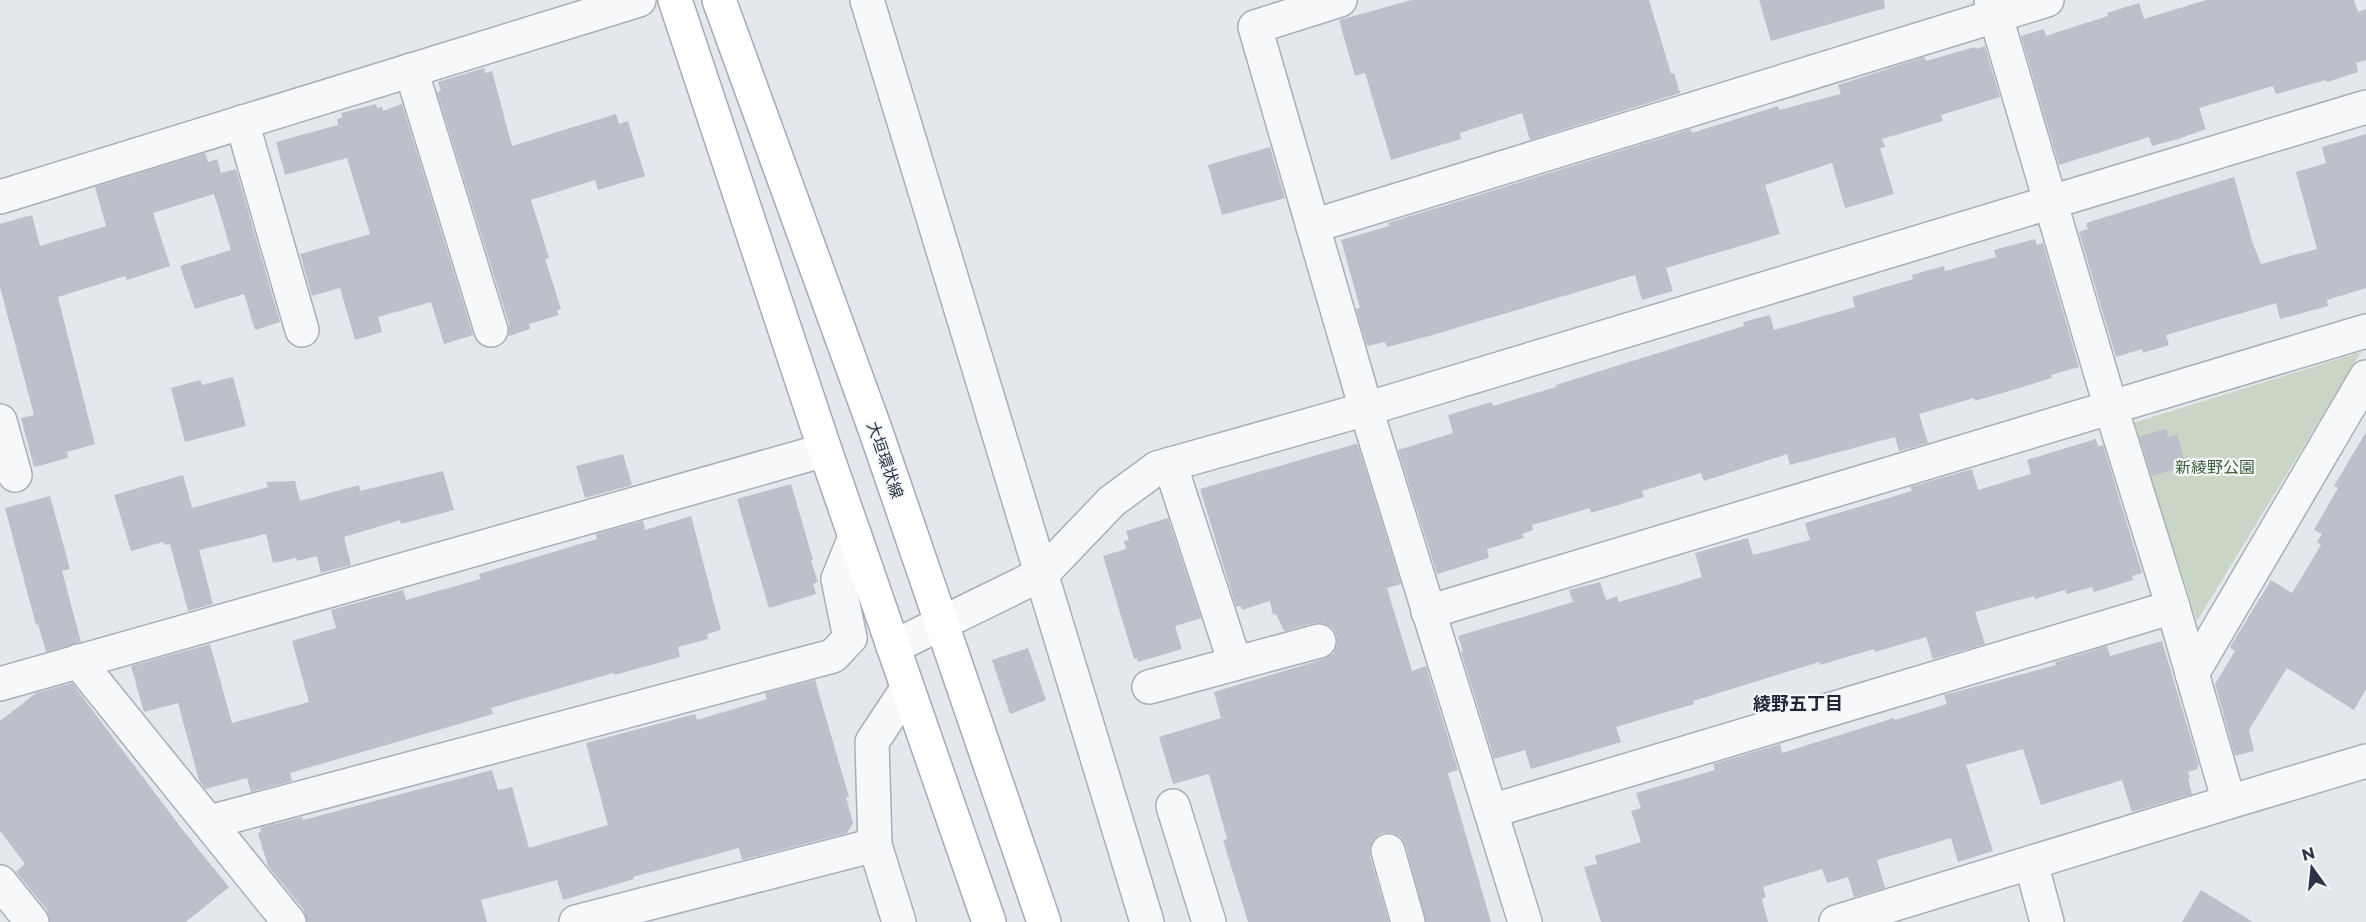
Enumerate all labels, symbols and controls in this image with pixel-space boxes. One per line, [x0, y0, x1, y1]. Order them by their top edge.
street label: 大垣環状線 [863, 419, 907, 501]
park label: 新綾野公園 [2175, 458, 2255, 477]
district label: 綾野五丁目 [1753, 693, 1843, 715]
north arrow [2282, 838, 2342, 898]
text: N [2300, 843, 2317, 865]

